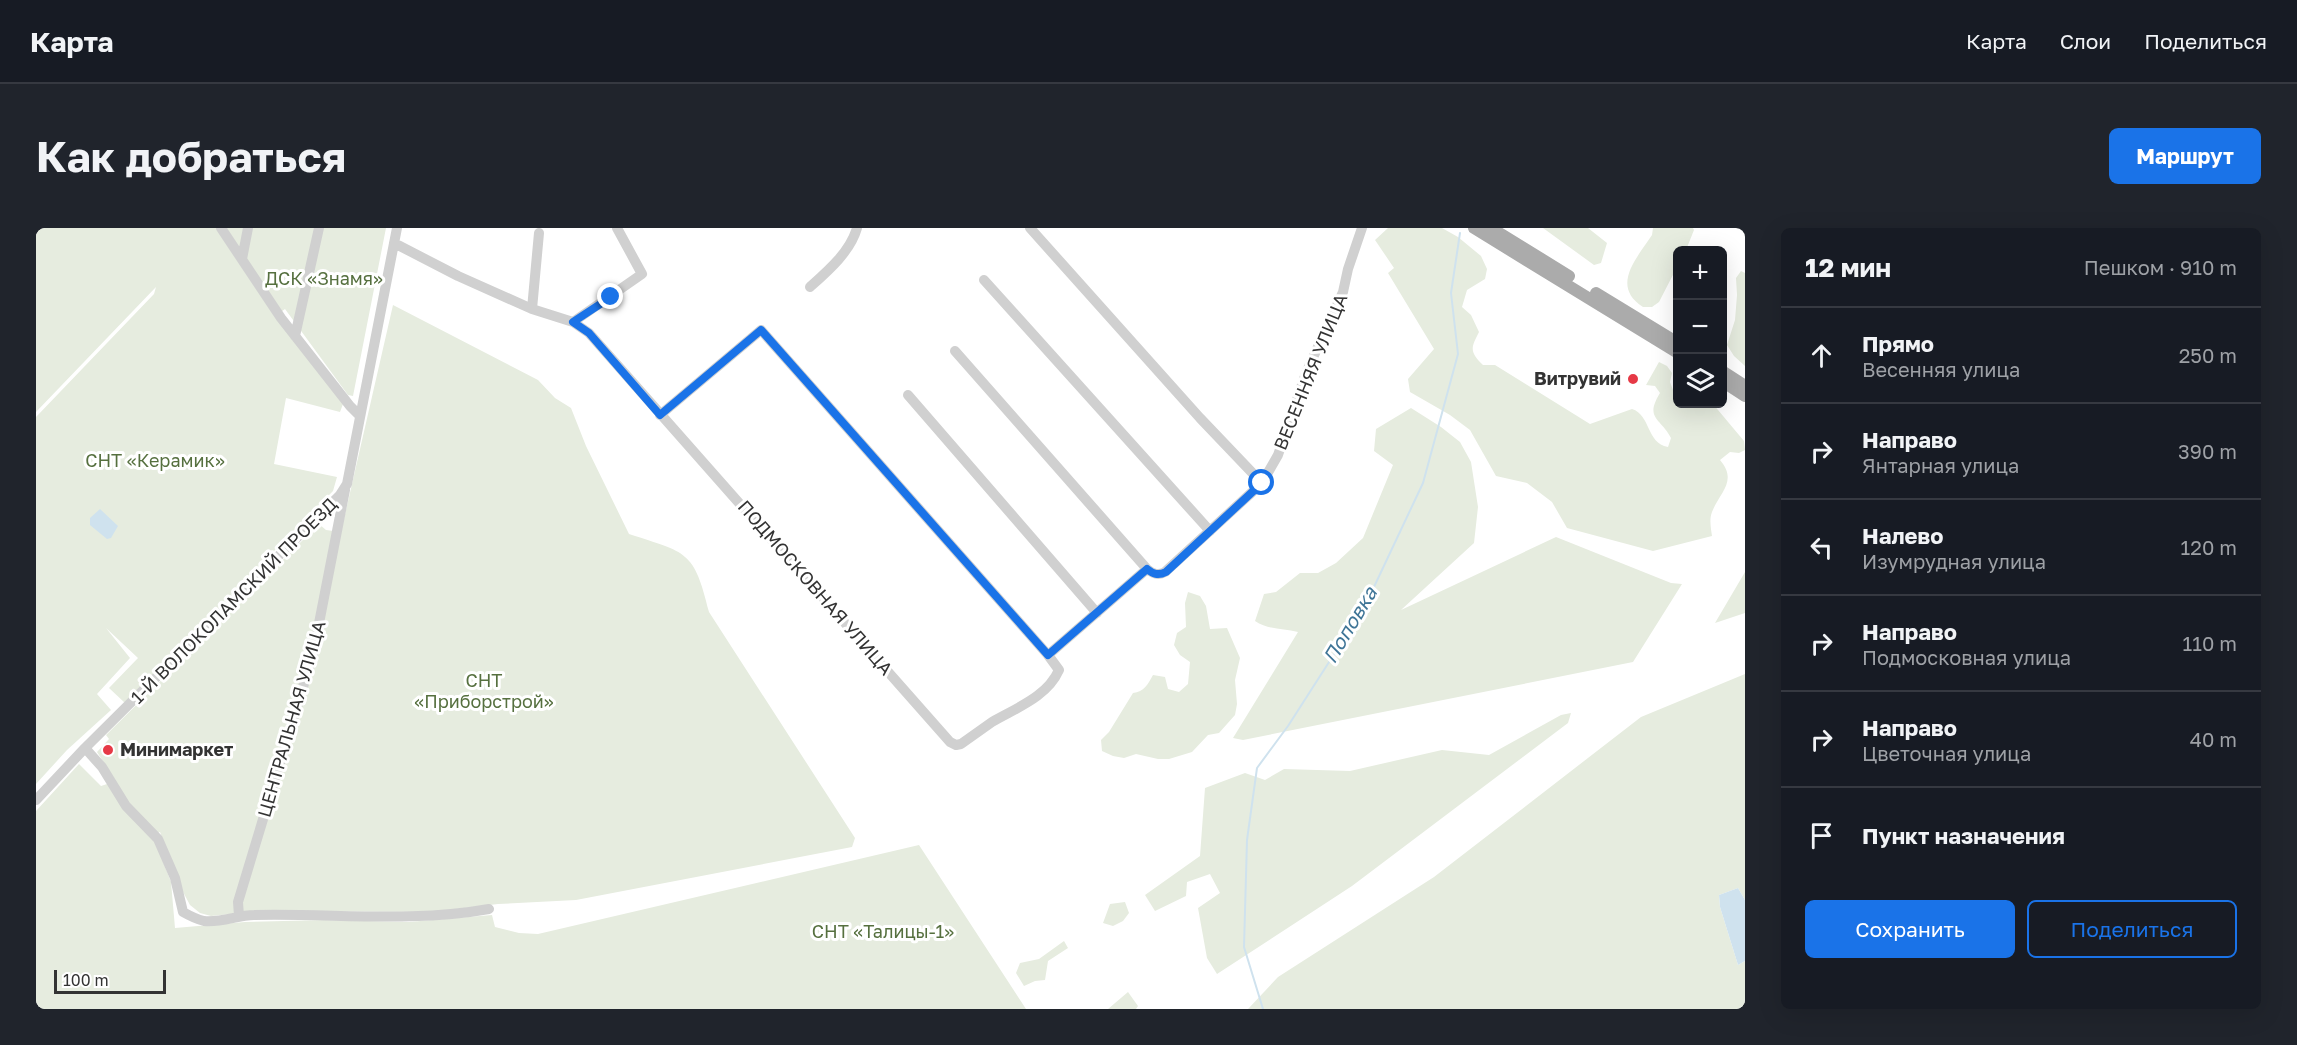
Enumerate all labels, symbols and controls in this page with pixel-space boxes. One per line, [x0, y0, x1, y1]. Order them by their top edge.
text: Карта [30, 25, 114, 58]
text: Карта [1966, 28, 2027, 54]
text: Слои [2060, 28, 2111, 54]
text: Поделиться [2144, 28, 2267, 54]
button: Маршрут [2109, 128, 2261, 184]
text: Как добраться [36, 131, 346, 181]
map controls [1673, 246, 1727, 408]
button: + [1673, 246, 1727, 300]
text: 12 мин [1805, 252, 1891, 283]
text: Пешком · 910 m [2084, 255, 2237, 279]
park label: ДСК «Знамя» [265, 267, 383, 289]
route end [597, 283, 623, 309]
street label: ВЕСЕННЯЯ УЛИЦА [1269, 290, 1351, 453]
button: − [1673, 300, 1727, 354]
text: Прямо [1862, 330, 1934, 357]
icon: ahead [1805, 339, 1838, 372]
text: 250 m [2179, 343, 2237, 367]
button: layers [1673, 354, 1727, 408]
text: Весенняя улица [1862, 357, 2020, 381]
place label: Витрувий [1534, 367, 1621, 389]
marker: Витрувий [1626, 372, 1640, 386]
text: Направо [1862, 426, 1957, 453]
icon: right [1805, 435, 1838, 468]
text: 390 m [2178, 439, 2237, 463]
park label: СНТ «Керамик» [85, 449, 225, 471]
text: Янтарная улица [1862, 453, 2019, 477]
route start [1248, 469, 1274, 495]
street label: 1-Й ВОЛОКОЛАМСКИЙ ПРОЕЗД [126, 493, 341, 708]
street label: ПОДМОСКОВНАЯ УЛИЦА [734, 495, 898, 679]
text: Налево [1862, 522, 1944, 549]
icon: left [1805, 531, 1838, 564]
text: 120 m [2181, 535, 2237, 559]
text: Изумрудная улица [1862, 549, 2046, 573]
water label: Поповка [1317, 581, 1382, 667]
street label: ЦЕНТРАЛЬНАЯ УЛИЦА [252, 618, 330, 820]
text: Направо [1862, 618, 1957, 645]
icon: right [1805, 627, 1838, 660]
text: 110 m [2183, 631, 2237, 655]
text: Подмосковная улица [1862, 645, 2071, 669]
park label: СНТ «Приборстрой» [414, 669, 554, 712]
text: Направо [1862, 714, 1957, 741]
icon: right [1805, 723, 1838, 756]
text: 40 m [2190, 727, 2237, 751]
place label: Минимаркет [120, 738, 233, 760]
text: Цветочная улица [1862, 741, 2031, 765]
marker: Минимаркет [101, 743, 115, 757]
icon: arrive [1805, 819, 1838, 852]
text: Пункт назначения [1862, 822, 2065, 849]
button: Сохранить [1805, 900, 2015, 958]
button: Поделиться [2027, 900, 2237, 958]
park label: СНТ «Талицы-1» [812, 920, 954, 942]
scale bar [54, 967, 166, 994]
text: 100 m [63, 970, 109, 990]

